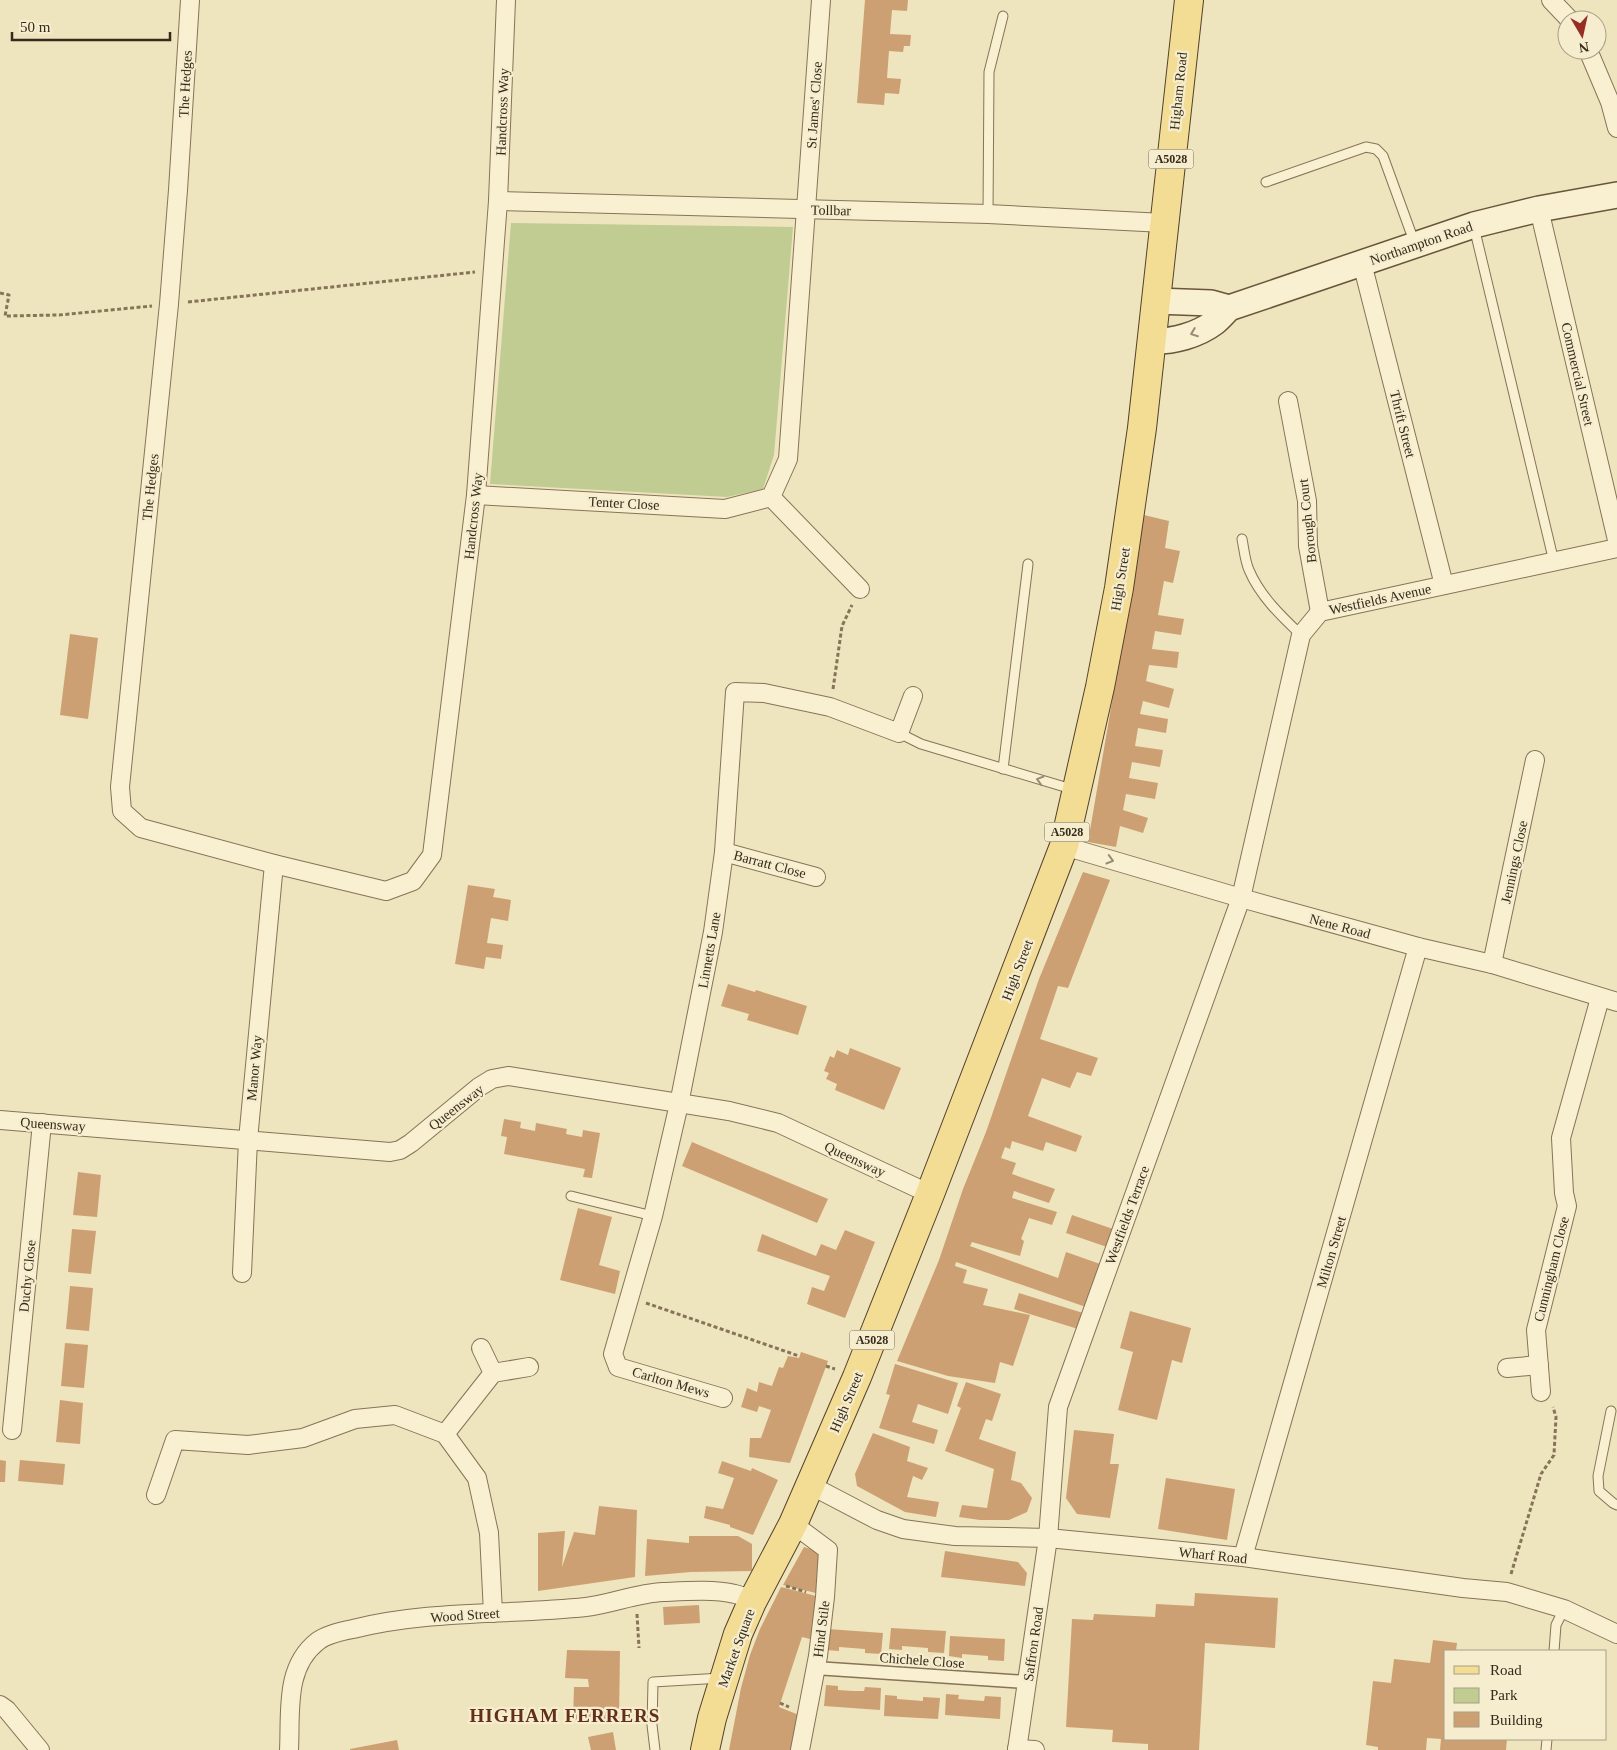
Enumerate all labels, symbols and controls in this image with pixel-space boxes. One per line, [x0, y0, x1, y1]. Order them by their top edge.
scale bar [12, 10, 170, 42]
north arrow [1557, 10, 1607, 60]
text: 50 m [20, 19, 51, 35]
text: N [1578, 39, 1590, 56]
street label: The Hedges [176, 50, 195, 118]
street label: Higham Road [1167, 51, 1190, 131]
street label: St James' Close [804, 61, 825, 149]
street label: Handcross Way [493, 68, 512, 156]
road number: A5028 [1148, 150, 1194, 168]
street label: Tollbar [811, 203, 852, 218]
street label: Northampton Road [1368, 219, 1475, 268]
street label: Commercial Street [1558, 321, 1597, 427]
one-way arrow [1190, 327, 1199, 337]
street label: Thrift Street [1387, 389, 1418, 459]
street label: The Hedges [140, 453, 161, 521]
street label: Handcross Way [461, 472, 486, 560]
street label: Borough Court [1296, 478, 1319, 564]
street label: Tenter Close [588, 494, 660, 513]
street label: High Street [1108, 546, 1133, 612]
street label: Westfields Avenue [1328, 581, 1433, 618]
one-way arrow [1037, 776, 1045, 786]
street label: Jennings Close [1498, 819, 1531, 905]
road number: A5028 [1044, 822, 1090, 842]
street label: Barratt Close [732, 848, 808, 881]
one-way arrow [1106, 854, 1115, 865]
street label: Linnetts Lane [695, 911, 724, 989]
street label: Nene Road [1308, 911, 1372, 942]
street label: High Street [999, 937, 1036, 1003]
street label: Manor Way [244, 1035, 265, 1102]
street label: Queensway [426, 1081, 487, 1133]
street label: Queensway [20, 1115, 86, 1134]
street label: Queensway [822, 1139, 888, 1180]
street label: Westfields Terrace [1103, 1164, 1152, 1266]
street label: Milton Street [1314, 1214, 1349, 1290]
street label: Cunningham Close [1531, 1215, 1572, 1323]
street label: Duchy Close [16, 1239, 39, 1313]
road number: A5028 [850, 1330, 894, 1350]
street label: Carlton Mews [630, 1364, 711, 1401]
street label: High Street [827, 1370, 866, 1435]
street label: Wharf Road [1178, 1544, 1248, 1567]
street label: Hind Stile [811, 1600, 832, 1658]
street label: Wood Street [430, 1606, 500, 1625]
street label: Saffron Road [1021, 1606, 1046, 1682]
street label: Market Square [715, 1607, 758, 1690]
street label: Chichele Close [879, 1650, 965, 1671]
legend [1444, 1650, 1607, 1740]
text: Road [1490, 1662, 1522, 1678]
text: Park [1490, 1687, 1518, 1703]
district label: HIGHAM FERRERS [470, 1705, 660, 1726]
text: Building [1490, 1712, 1543, 1728]

